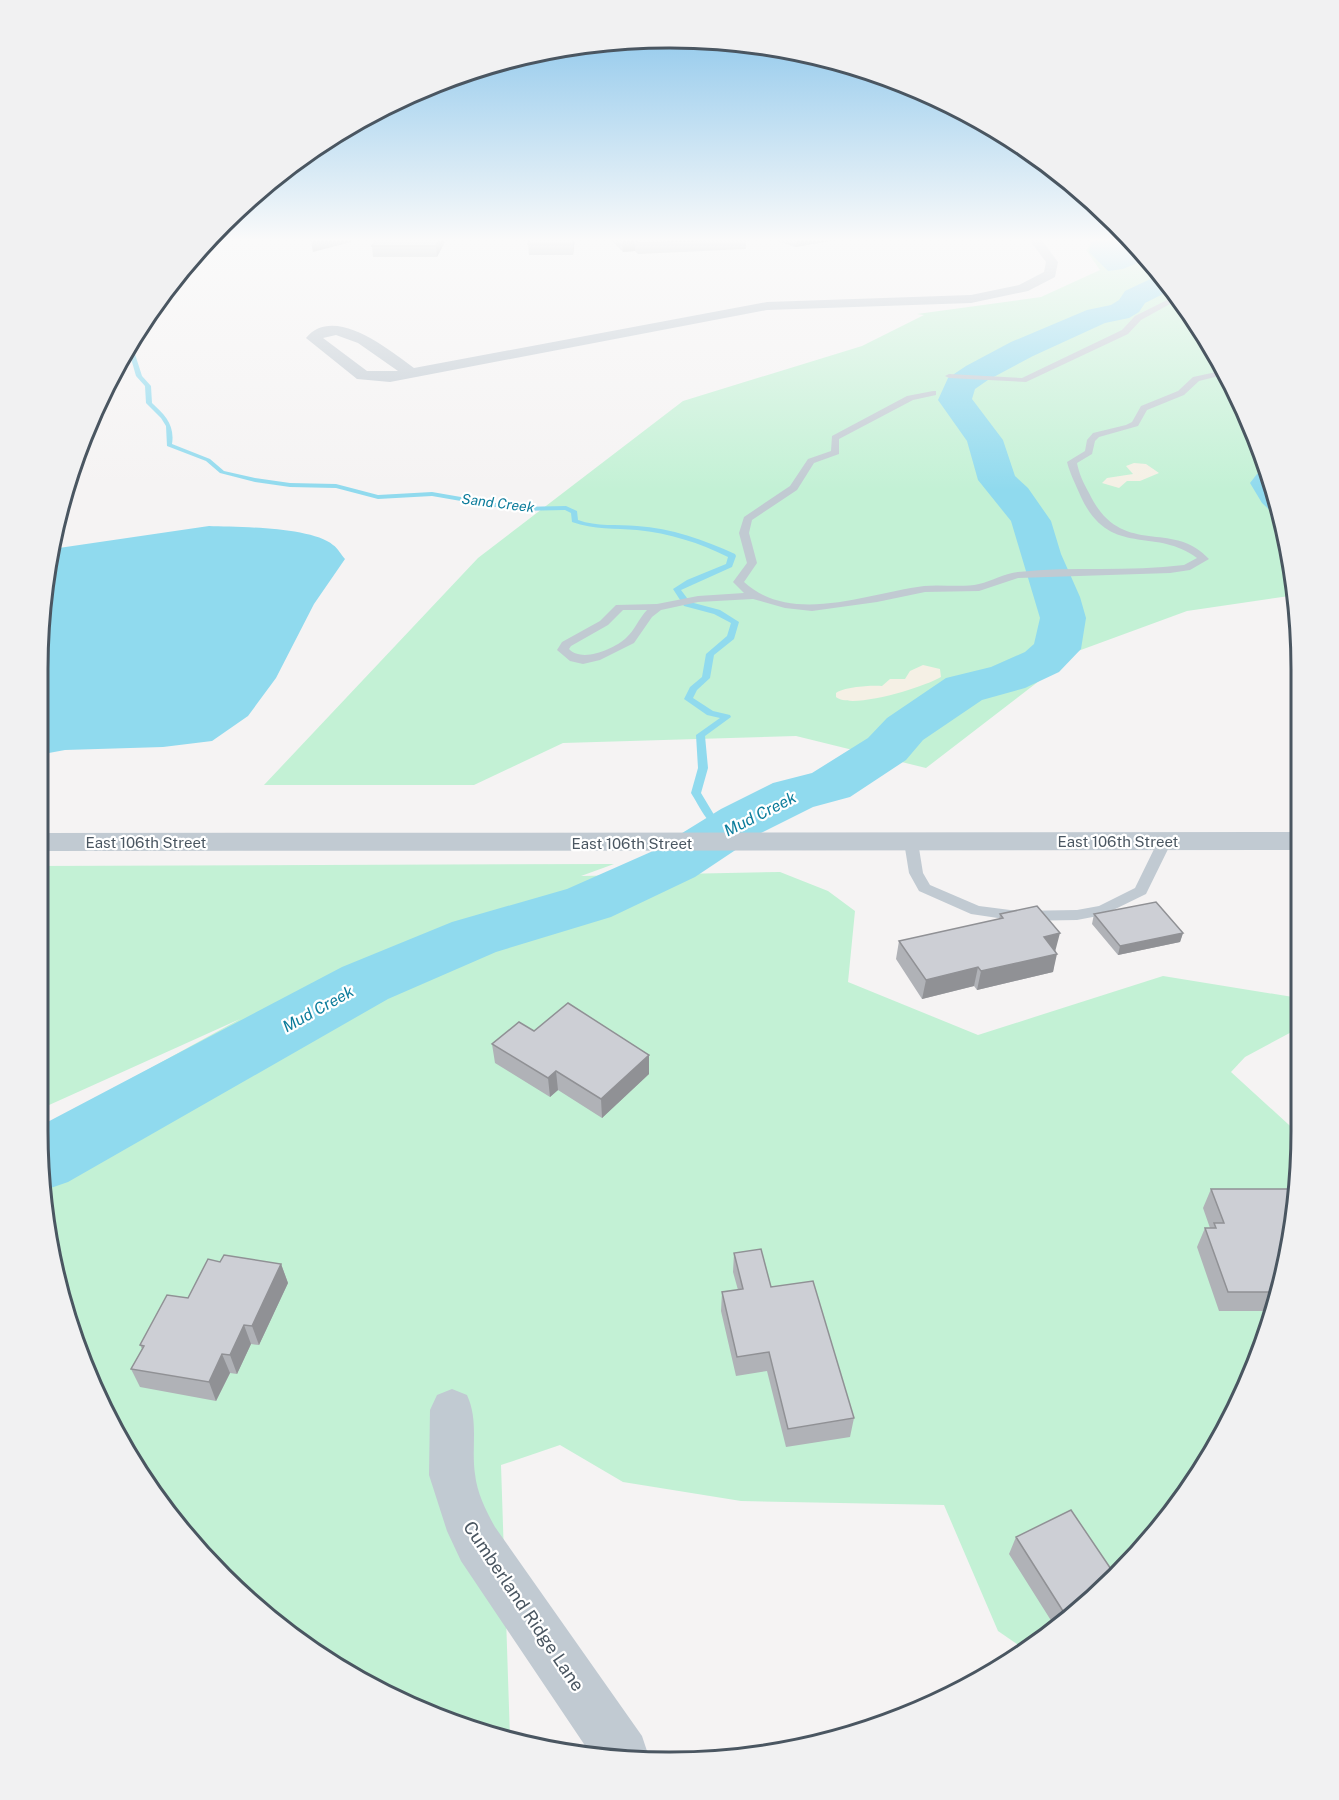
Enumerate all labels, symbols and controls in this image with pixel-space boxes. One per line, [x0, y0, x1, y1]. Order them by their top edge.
water label: Sand Creek [461, 491, 536, 515]
water label: Mud Creek [721, 788, 800, 840]
street label: East 106th Street [1058, 833, 1179, 850]
street label: East 106th Street [86, 834, 207, 851]
street label: East 106th Street [572, 835, 693, 852]
water label: Mud Creek [279, 982, 357, 1036]
street label: Cumberland Ridge Lane [459, 1517, 589, 1695]

